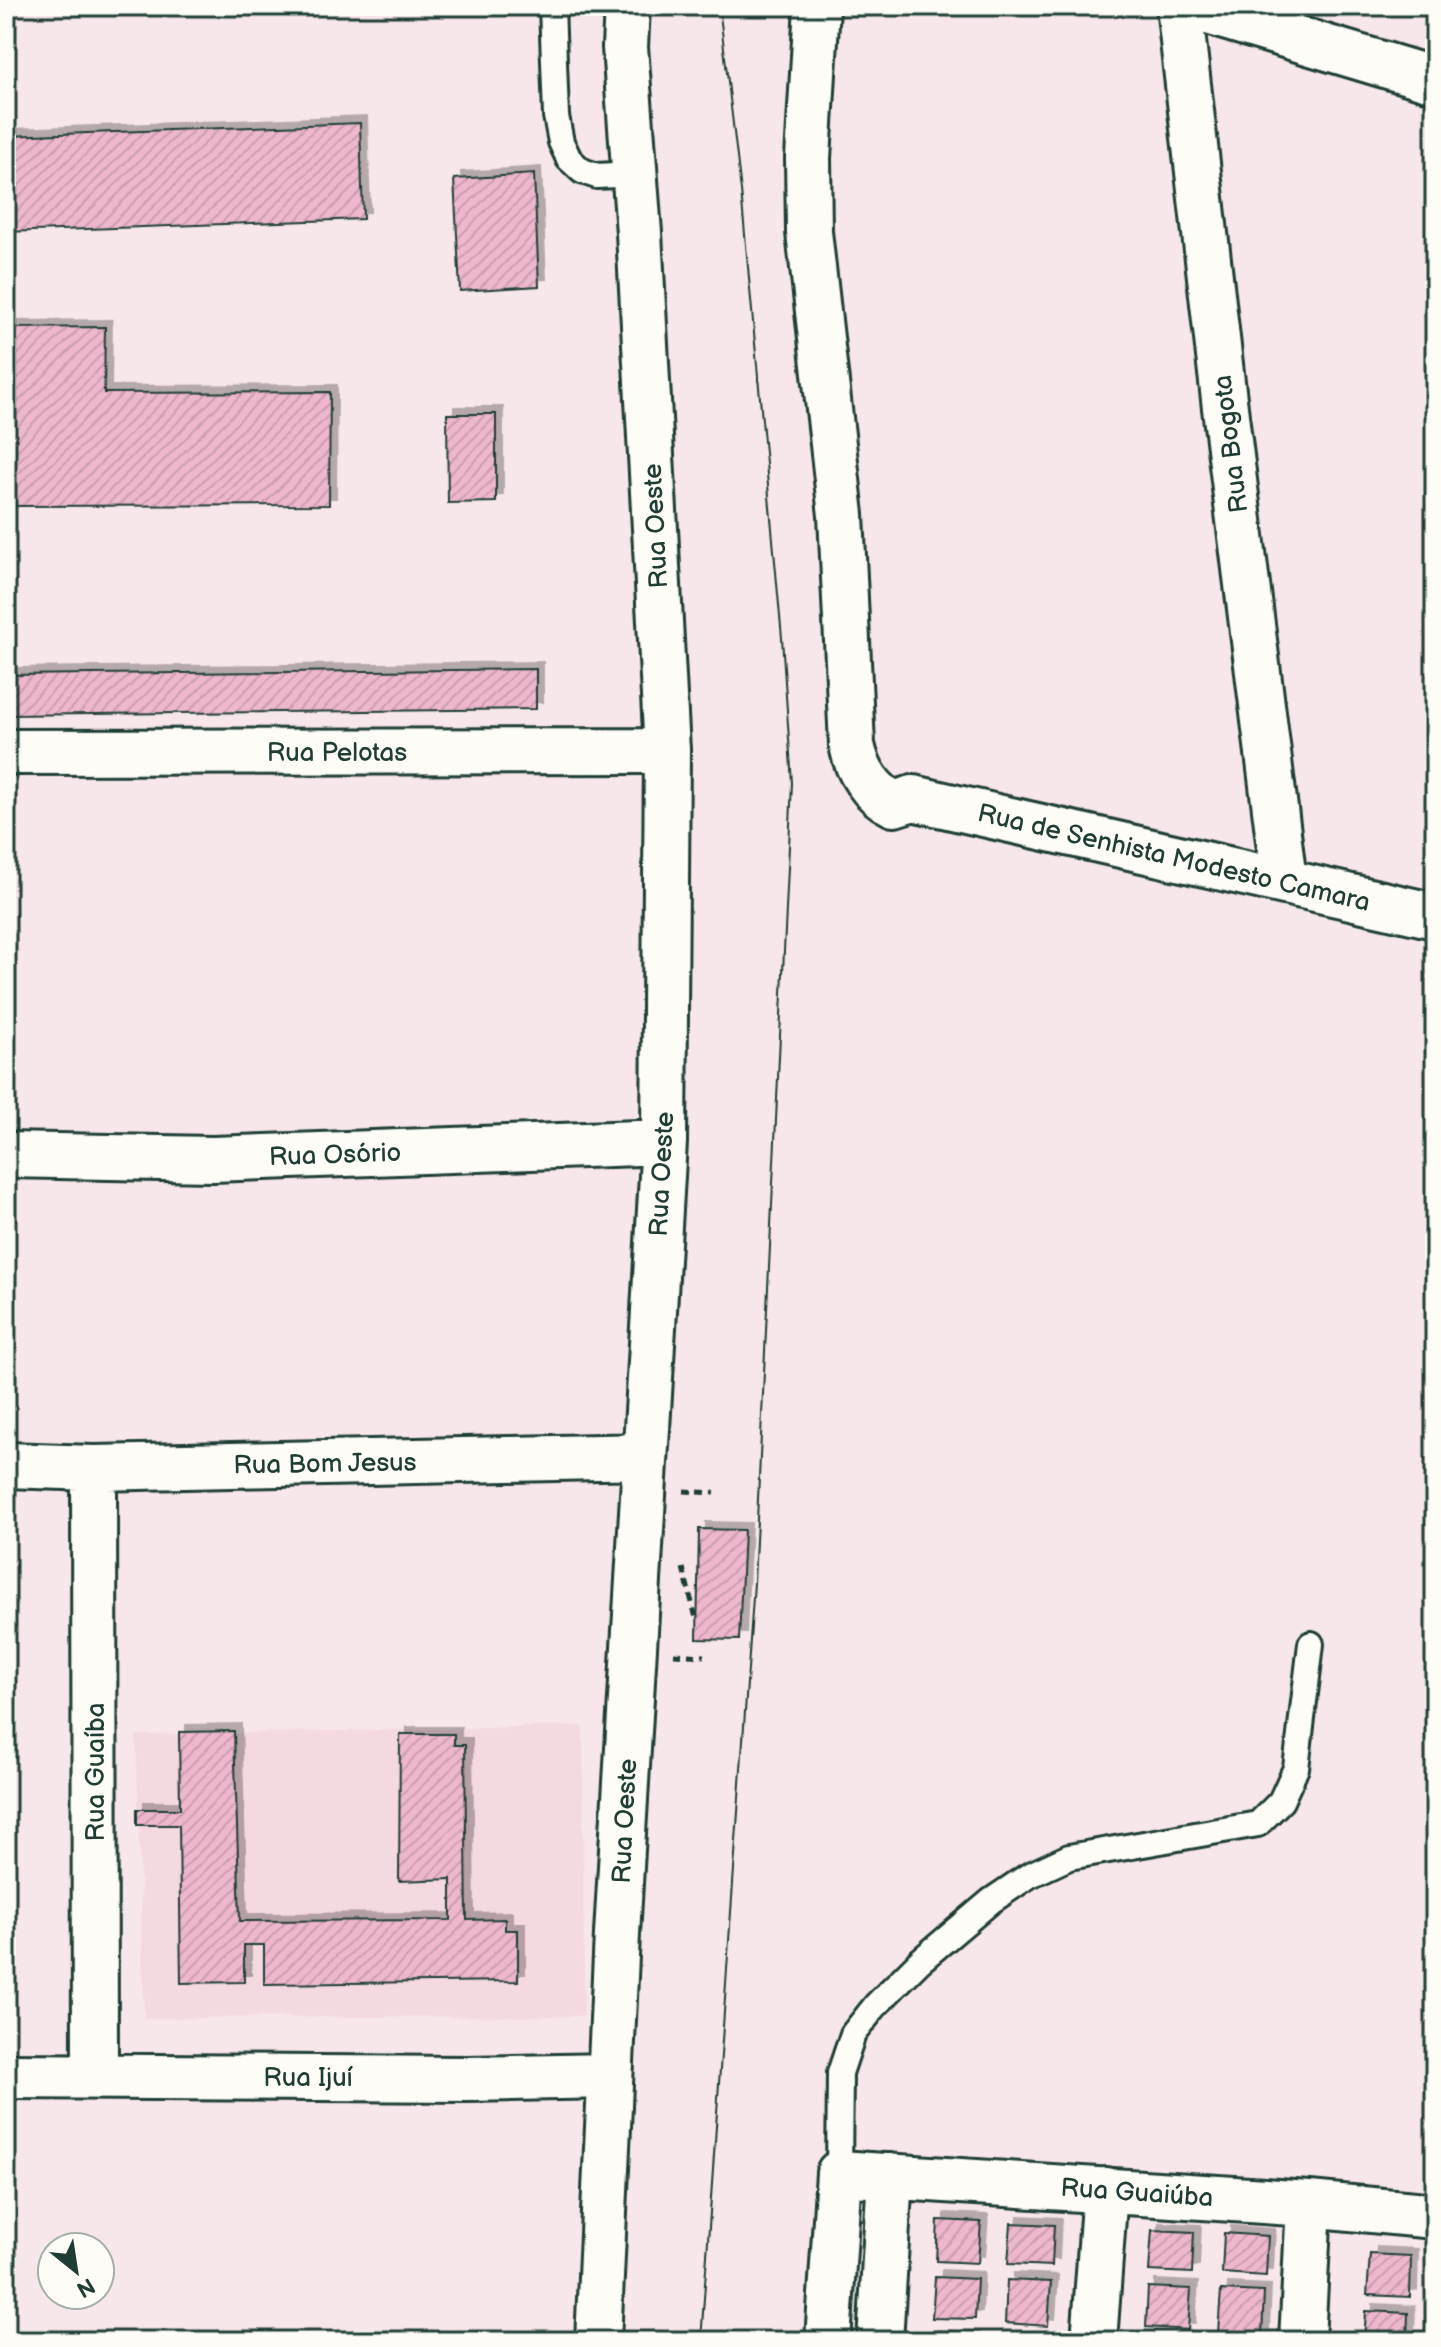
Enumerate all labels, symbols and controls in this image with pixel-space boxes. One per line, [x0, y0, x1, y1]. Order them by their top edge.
street label: Rua Bogota [1208, 373, 1255, 515]
street label: Rua Oeste [638, 463, 675, 589]
street label: Rua Pelotas [267, 738, 407, 769]
street label: Rua de Senhista Modesto Camara [974, 798, 1373, 919]
street label: Rua Oeste [644, 1111, 681, 1237]
street label: Rua Osório [268, 1138, 402, 1173]
street label: Rua Bom Jesus [233, 1447, 417, 1482]
street label: Rua Guaíba [81, 1703, 112, 1841]
street label: Rua Oeste [607, 1758, 644, 1884]
street label: Rua Ijuí [263, 2063, 354, 2094]
street label: Rua Guaiúba [1059, 2173, 1214, 2214]
north arrow [36, 2231, 116, 2311]
text: N [71, 2271, 99, 2303]

